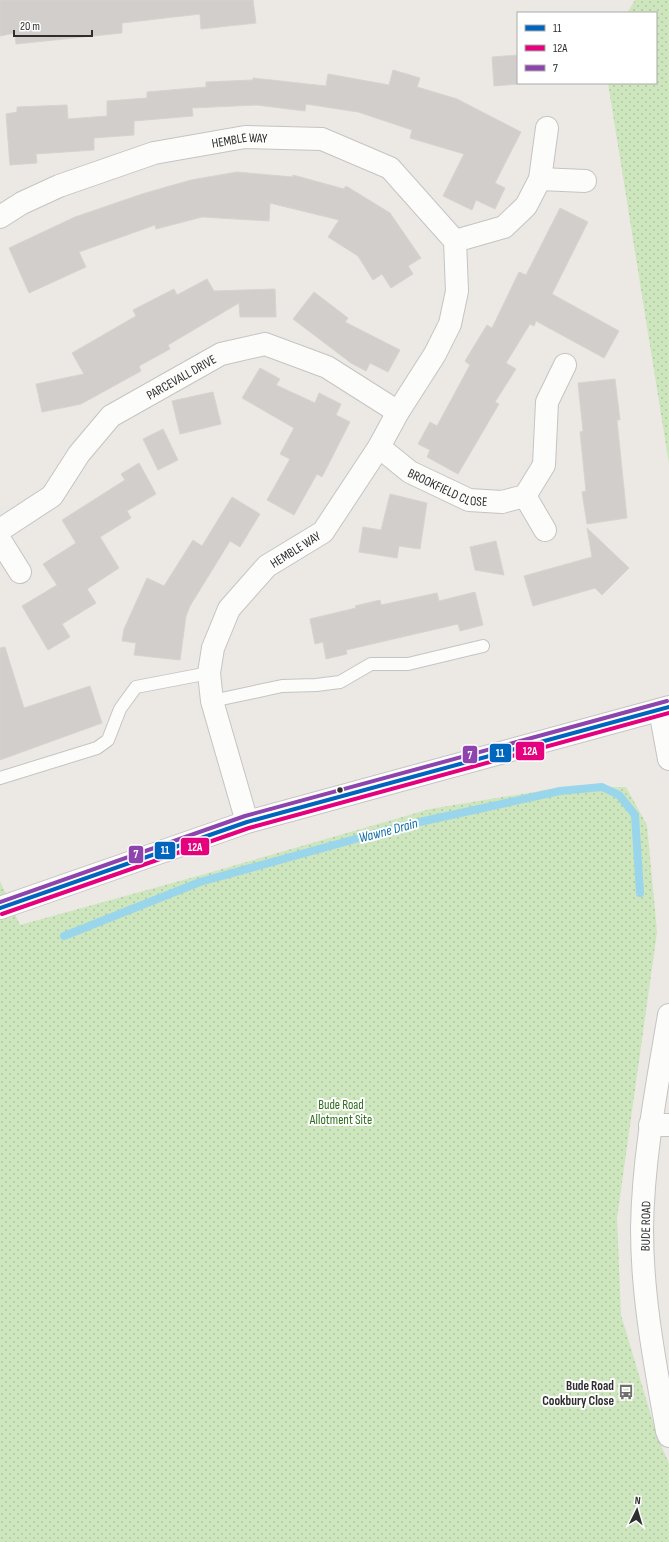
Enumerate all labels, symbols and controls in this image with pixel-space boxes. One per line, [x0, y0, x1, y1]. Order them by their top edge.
scale bar [14, 12, 92, 38]
legend [517, 12, 657, 84]
text: 20 m [20, 19, 40, 34]
text: 11 [553, 21, 562, 36]
text: 12A [553, 41, 568, 56]
text: 7 [553, 61, 558, 76]
street label: HEMBLE WAY [210, 130, 268, 152]
street label: PARCEVALL DRIVE [144, 351, 219, 403]
street label: BROOKFIELD CLOSE [405, 465, 488, 510]
street label: HEMBLE WAY [267, 528, 324, 572]
line badge: 12A [515, 741, 545, 761]
line badge: 11 [489, 743, 512, 763]
line badge: 7 [462, 745, 478, 764]
text: 12A [523, 745, 538, 758]
text: 11 [496, 747, 505, 760]
text: 7 [468, 749, 473, 762]
unlabelled marker [335, 785, 345, 795]
water label: Wawne Drain [357, 814, 420, 846]
line badge: 12A [180, 837, 210, 856]
line badge: 11 [154, 841, 176, 860]
text: 12A [188, 841, 203, 854]
text: 11 [161, 844, 170, 857]
line badge: 7 [128, 845, 144, 864]
text: 7 [134, 848, 139, 861]
park label: Bude Road Allotment Site [309, 1097, 372, 1128]
street label: BUDE ROAD [638, 1201, 654, 1251]
place label: Bude Road Cookbury Close [542, 1378, 614, 1409]
bus stop icon: Bude Road Cookbury Close [617, 1383, 635, 1401]
north arrow [617, 1490, 657, 1530]
text: N [634, 1494, 641, 1507]

